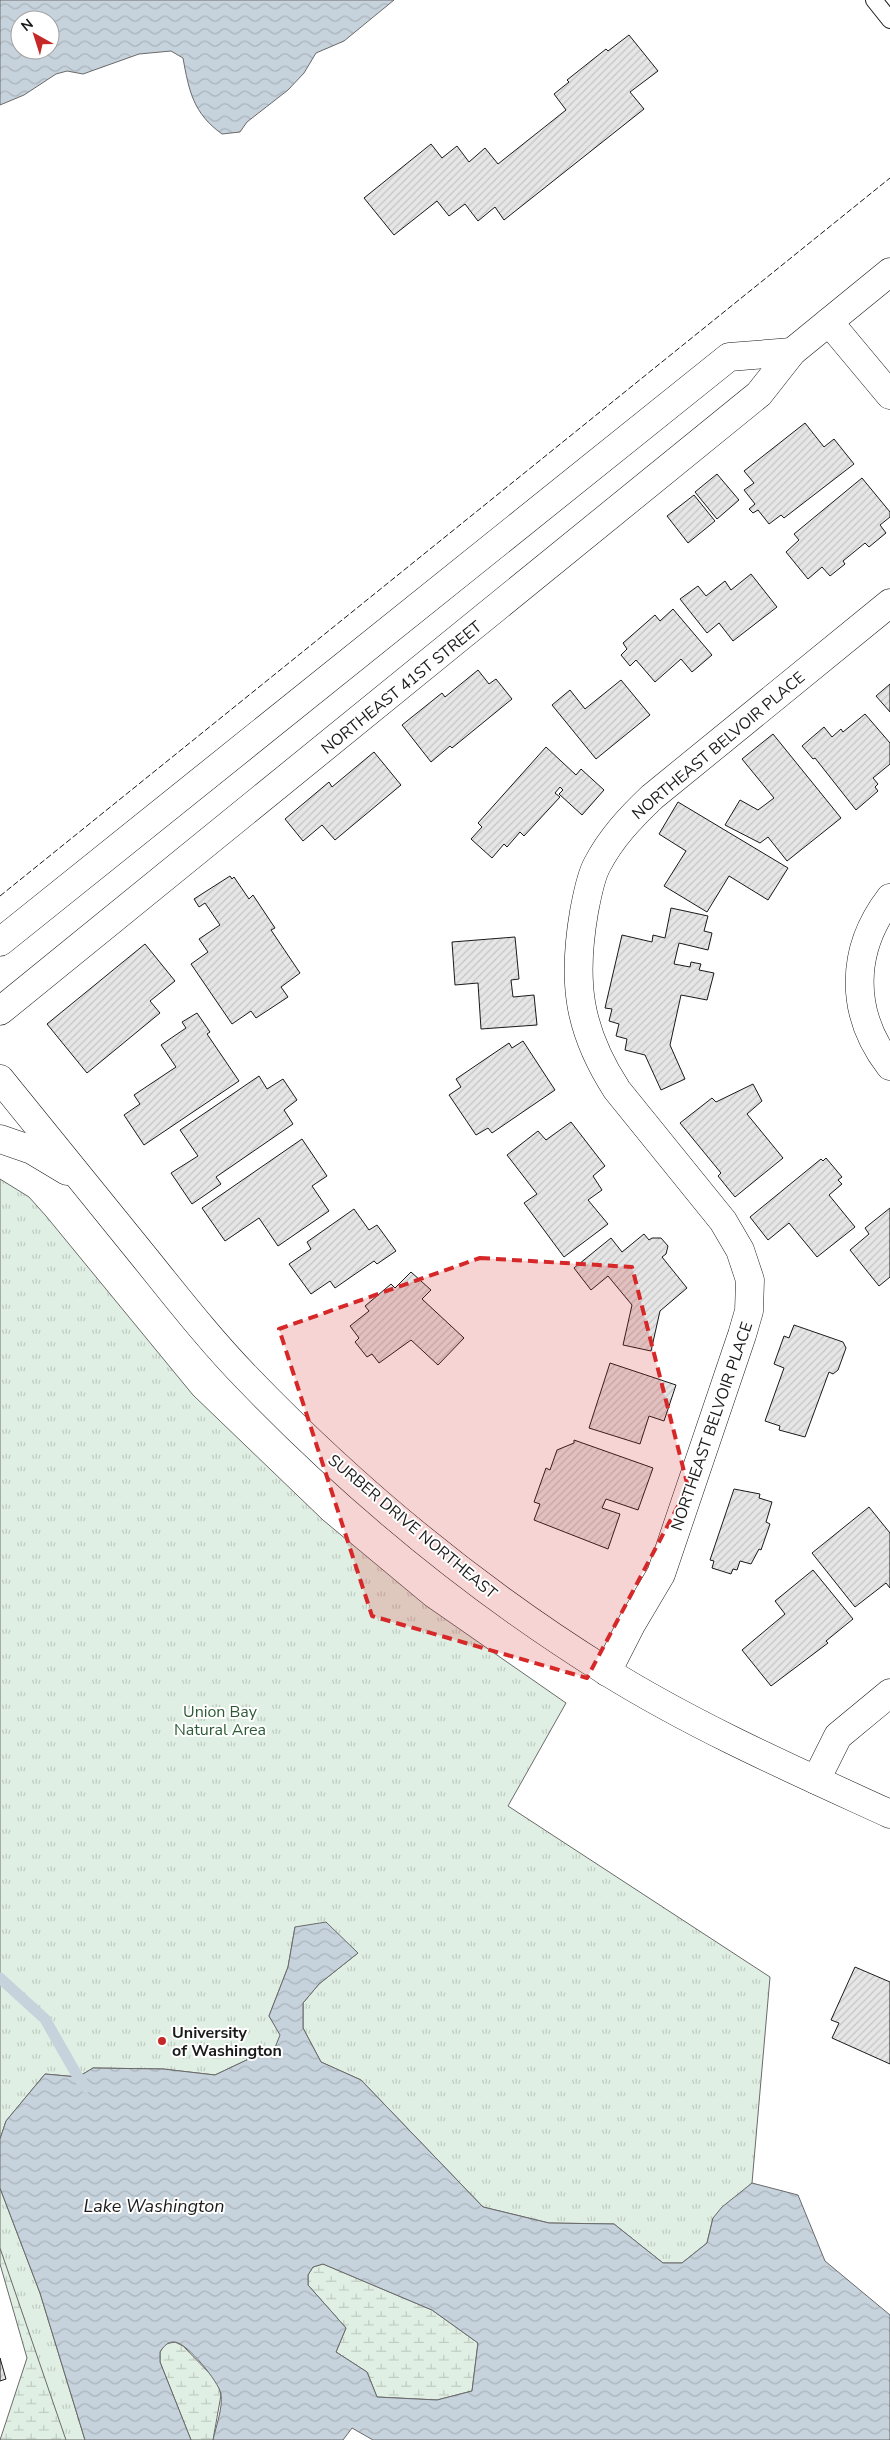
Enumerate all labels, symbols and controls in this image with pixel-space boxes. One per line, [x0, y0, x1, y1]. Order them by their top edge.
north arrow [10, 10, 60, 60]
text: N [17, 15, 37, 36]
street label: NORTHEAST 41ST STREET [317, 616, 487, 760]
street label: NORTHEAST BELVOIR PLACE [627, 667, 810, 825]
street label: NORTHEAST BELVOIR PLACE [666, 1319, 758, 1534]
street label: SURBER DRIVE NORTHEAST [323, 1449, 502, 1604]
park label: Union Bay Natural Area [174, 1701, 266, 1741]
place label: University of Washington [172, 2022, 282, 2062]
marker: University of Washington [156, 2035, 168, 2047]
water label: Lake Washington [84, 2194, 224, 2218]

